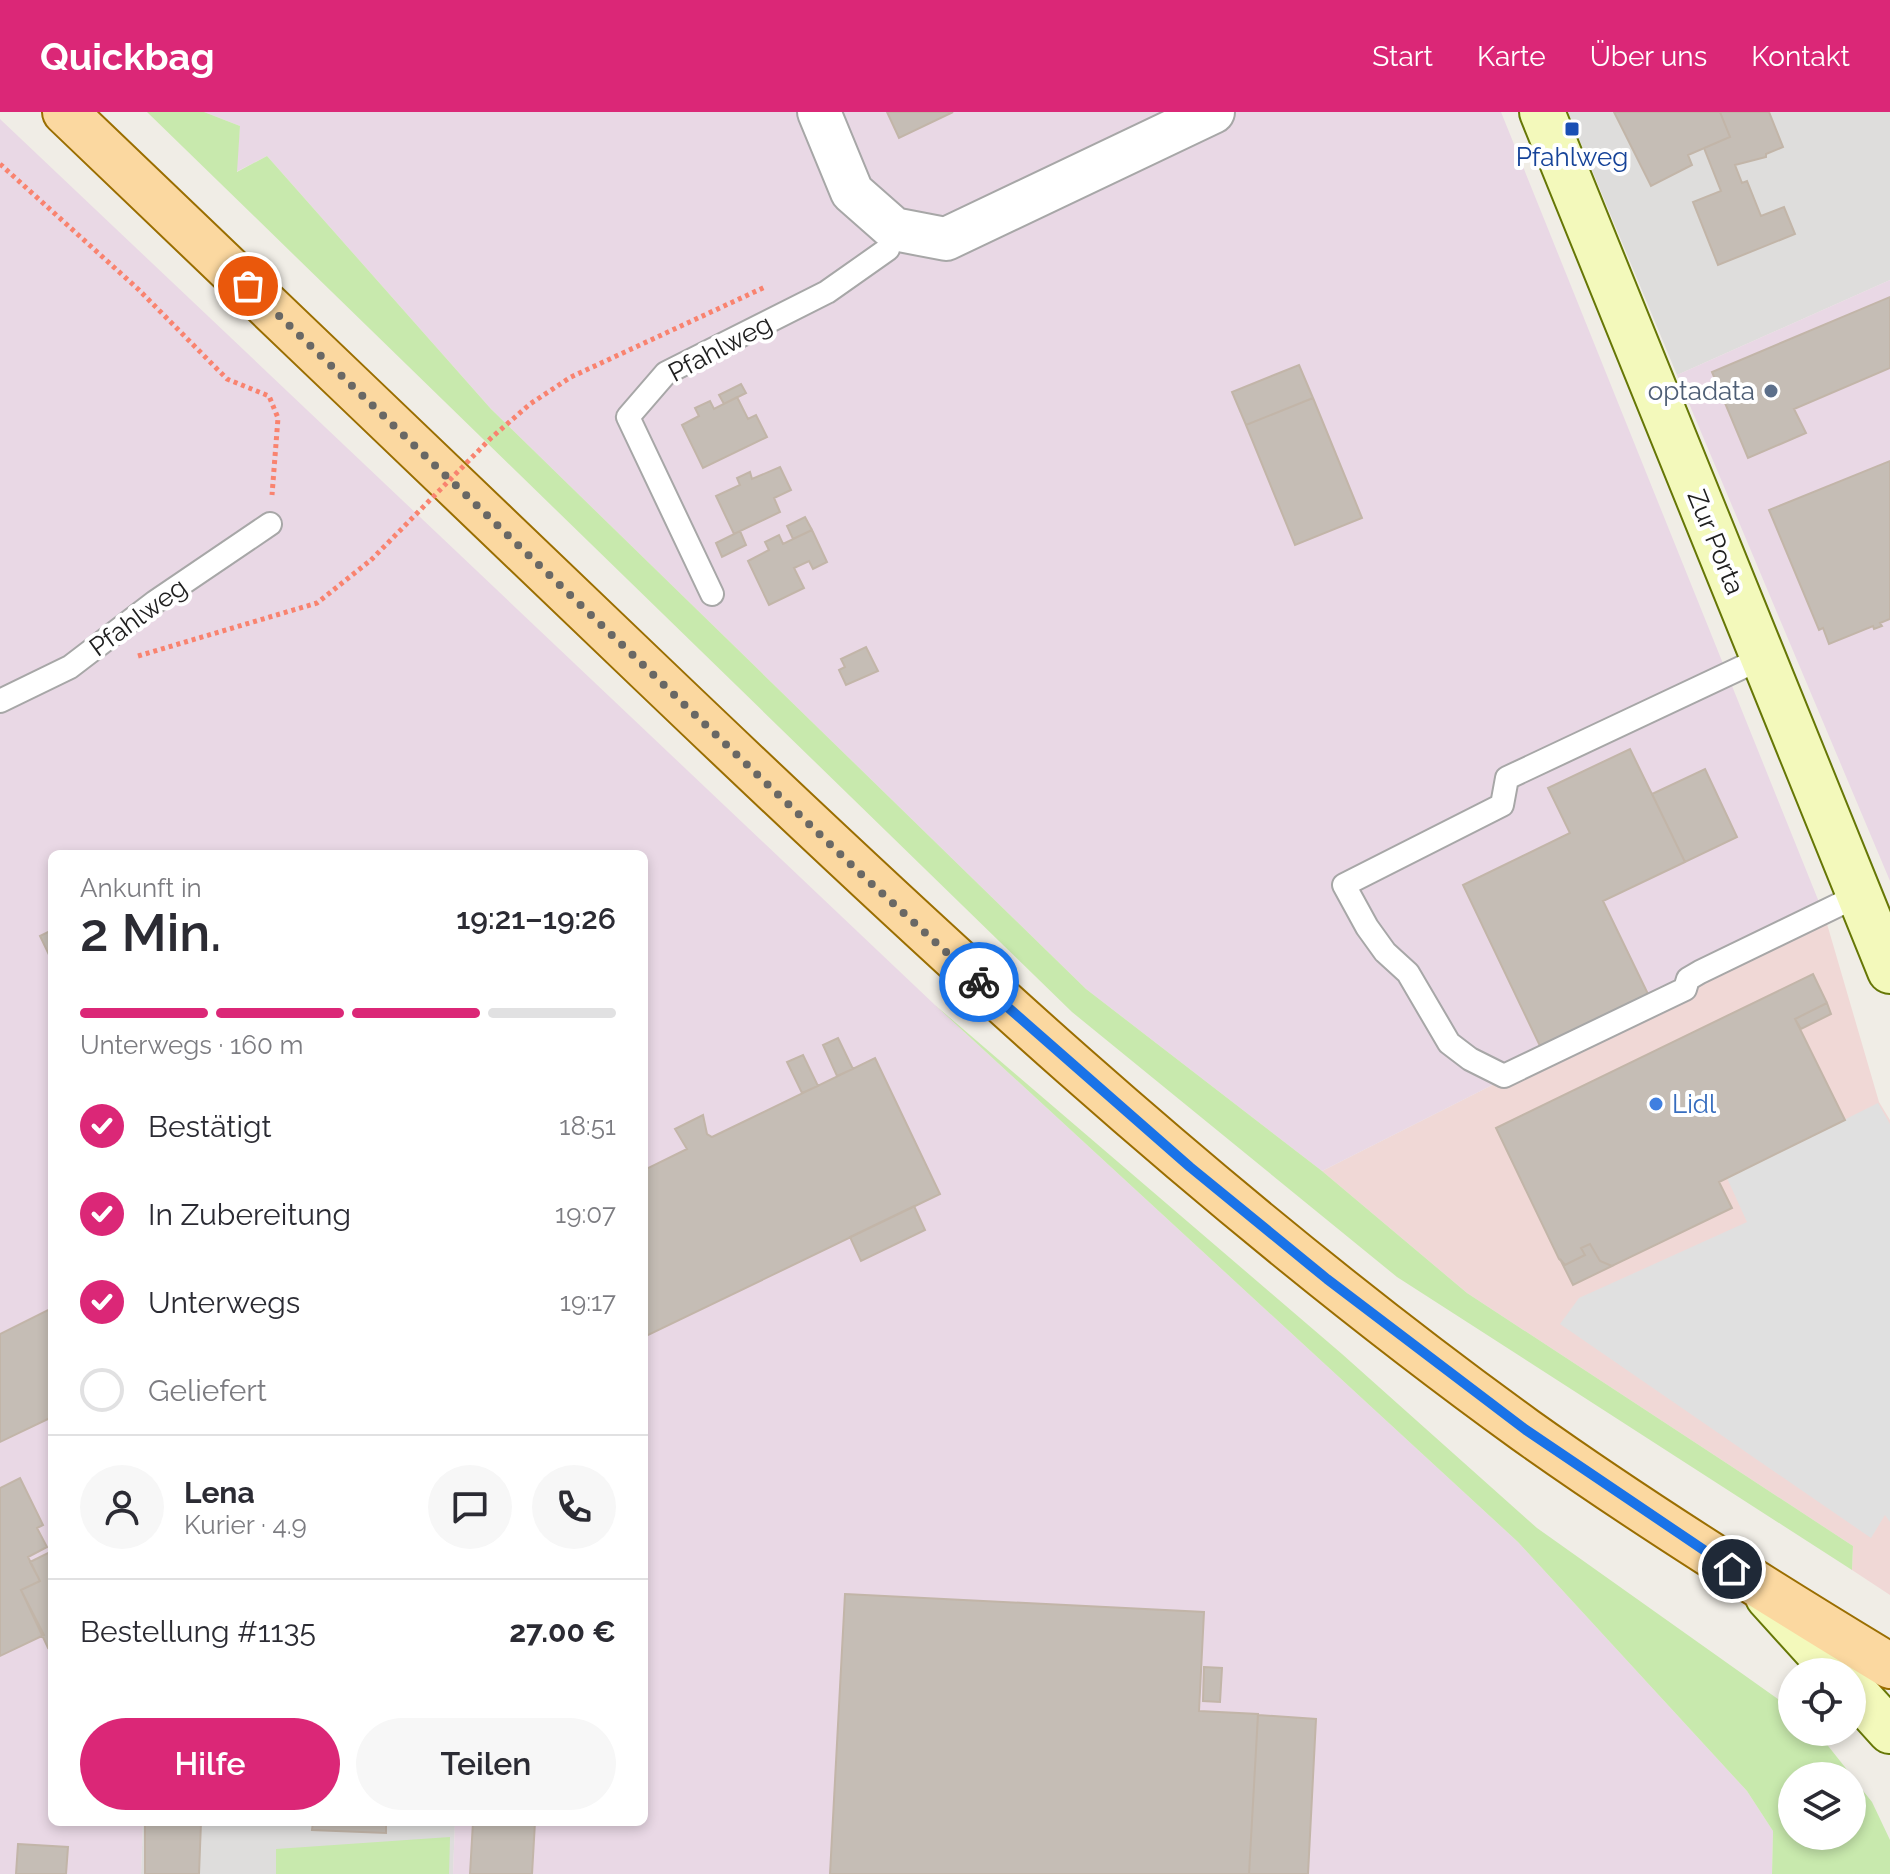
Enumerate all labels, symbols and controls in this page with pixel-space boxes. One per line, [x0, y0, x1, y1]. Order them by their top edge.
text: Quickbag [40, 34, 215, 79]
text: Start [1372, 40, 1433, 73]
text: Karte [1477, 40, 1546, 73]
text: Über uns [1590, 40, 1707, 73]
text: Kontakt [1751, 40, 1850, 73]
marker: Pfahlweg [1563, 120, 1581, 138]
place label: Pfahlweg [1516, 142, 1628, 172]
pin [214, 252, 282, 320]
icon: bag [226, 264, 270, 308]
street label: Pfahlweg [663, 308, 777, 388]
place label: optadata [1648, 376, 1755, 406]
marker: optadata [1762, 382, 1780, 400]
street label: Zur Porta [1681, 485, 1751, 599]
street label: Pfahlweg [84, 572, 192, 662]
text: Ankunft in [80, 873, 202, 903]
text: 19:21–19:26 [456, 901, 616, 936]
text: 2 Min. [80, 902, 221, 963]
courier [939, 942, 1019, 1022]
icon: bike [957, 960, 1001, 1004]
text: Unterwegs · 160 m [80, 1030, 303, 1060]
place label: Lidl [1672, 1089, 1717, 1119]
marker: Lidl [1647, 1095, 1665, 1113]
icon: check [80, 1104, 124, 1148]
text: Bestätigt [148, 1109, 272, 1144]
text: 18:51 [559, 1111, 616, 1141]
icon: check [80, 1192, 124, 1236]
text: In Zubereitung [148, 1197, 351, 1232]
text: 19:07 [555, 1199, 616, 1229]
icon: check [80, 1280, 124, 1324]
text: Unterwegs [148, 1285, 300, 1320]
text: 19:17 [560, 1287, 616, 1317]
text: Geliefert [148, 1373, 267, 1408]
button: person [80, 1465, 164, 1549]
button: chat [428, 1465, 512, 1549]
button: phone [532, 1465, 616, 1549]
text: Lena [184, 1475, 255, 1510]
text: Kurier · 4.9 [184, 1510, 307, 1540]
pin [1698, 1535, 1766, 1603]
icon: home [1710, 1547, 1754, 1591]
text: Bestellung #1135 [80, 1614, 316, 1649]
text: 27.00 € [509, 1614, 616, 1649]
map controls [1778, 1658, 1866, 1850]
button: locate [1778, 1658, 1866, 1746]
button: Hilfe [80, 1718, 340, 1810]
button: Teilen [356, 1718, 616, 1810]
button: layers [1778, 1762, 1866, 1850]

